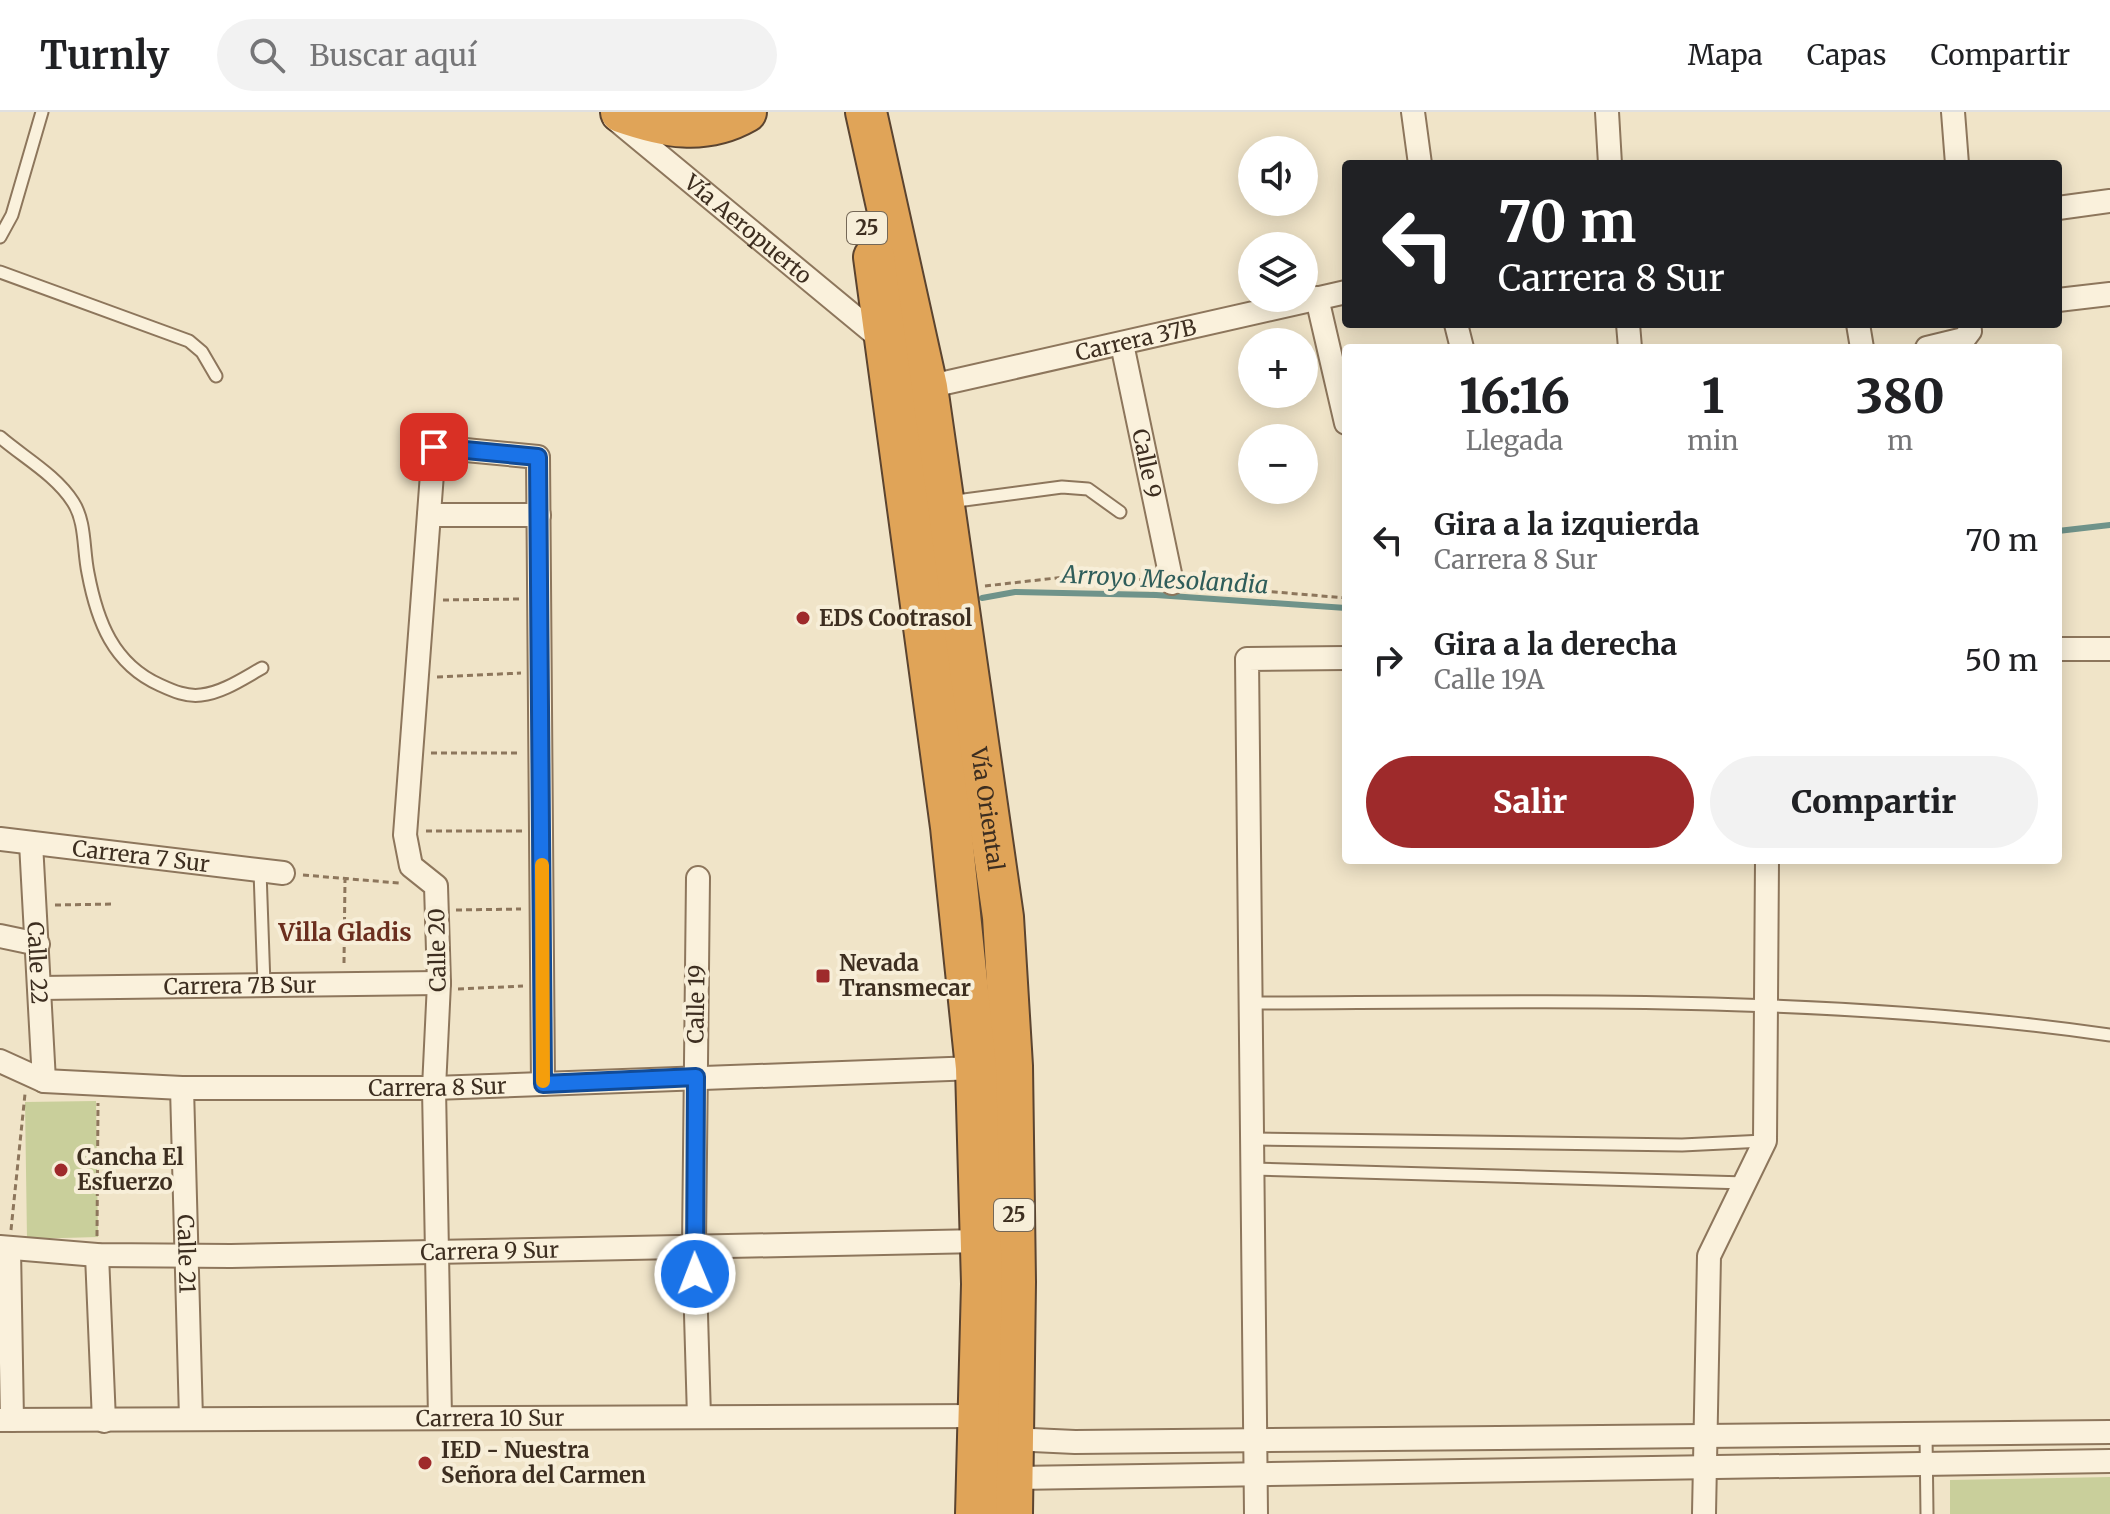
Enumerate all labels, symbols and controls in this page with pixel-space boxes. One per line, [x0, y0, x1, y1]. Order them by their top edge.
search box [217, 19, 777, 91]
text: Turnly [40, 32, 169, 79]
icon: search [245, 33, 289, 77]
text: Buscar aquí [309, 36, 477, 74]
text: Mapa [1688, 37, 1763, 73]
text: Capas [1807, 37, 1886, 73]
text: Compartir [1930, 37, 2070, 73]
map controls [1238, 136, 1318, 504]
button: sound [1238, 136, 1318, 216]
street label: Vía Aeropuerto [678, 167, 818, 290]
text: 70 m [1498, 187, 1636, 257]
icon: left [1366, 192, 1470, 296]
road number: 25 [847, 212, 887, 244]
button: layers [1238, 232, 1318, 312]
text: Carrera 8 Sur [1498, 256, 1725, 301]
street label: Carrera 37B [1073, 312, 1199, 367]
button: + [1238, 328, 1318, 408]
text: 16:16 [1459, 366, 1570, 426]
text: 1 [1702, 366, 1724, 426]
text: 380 [1856, 366, 1945, 426]
pin [400, 413, 468, 481]
button: − [1238, 424, 1318, 504]
text: Llegada [1466, 424, 1563, 457]
text: min [1687, 424, 1739, 457]
text: m [1887, 424, 1913, 457]
icon: arrive [412, 425, 456, 469]
street label: Calle 9 [1126, 426, 1168, 501]
text: Gira a la izquierda [1434, 505, 1700, 543]
icon: left [1366, 518, 1410, 562]
text: 70 m [1965, 521, 2038, 559]
text: Carrera 8 Sur [1434, 543, 1598, 576]
water label: Arroyo Mesolandia [1059, 558, 1269, 600]
place label: EDS Cootrasol [819, 604, 972, 632]
marker: EDS Cootrasol [794, 609, 812, 627]
text: Gira a la derecha [1434, 625, 1677, 663]
icon: right [1366, 638, 1410, 682]
text: 50 m [1965, 641, 2038, 679]
text: Calle 19A [1434, 663, 1544, 696]
street label: Vía Oriental [965, 744, 1010, 873]
button: Salir [1366, 756, 1694, 848]
button: Compartir [1710, 756, 2038, 848]
street label: Carrera 7 Sur [71, 834, 211, 878]
street label: Calle 20 [422, 908, 452, 992]
district label: Villa Gladis [277, 917, 412, 948]
street label: Calle 22 [21, 921, 54, 1005]
place label: Nevada Transmecar [839, 949, 971, 1002]
street label: Calle 19 [681, 964, 711, 1044]
marker: Nevada Transmecar [814, 967, 832, 985]
street label: Carrera 7B Sur [163, 971, 317, 1000]
street label: Carrera 8 Sur [368, 1071, 507, 1102]
place label: Cancha El Esfuerzo [77, 1143, 184, 1196]
marker: Cancha El Esfuerzo [52, 1161, 70, 1179]
road number: 25 [994, 1199, 1034, 1231]
street label: Calle 21 [171, 1214, 202, 1294]
position arrow [653, 1232, 737, 1316]
street label: Carrera 9 Sur [420, 1235, 559, 1266]
street label: Carrera 10 Sur [416, 1404, 564, 1432]
place label: IED - Nuestra Señora del Carmen [441, 1436, 646, 1489]
marker: IED - Nuestra Señora del Carmen [416, 1454, 434, 1472]

